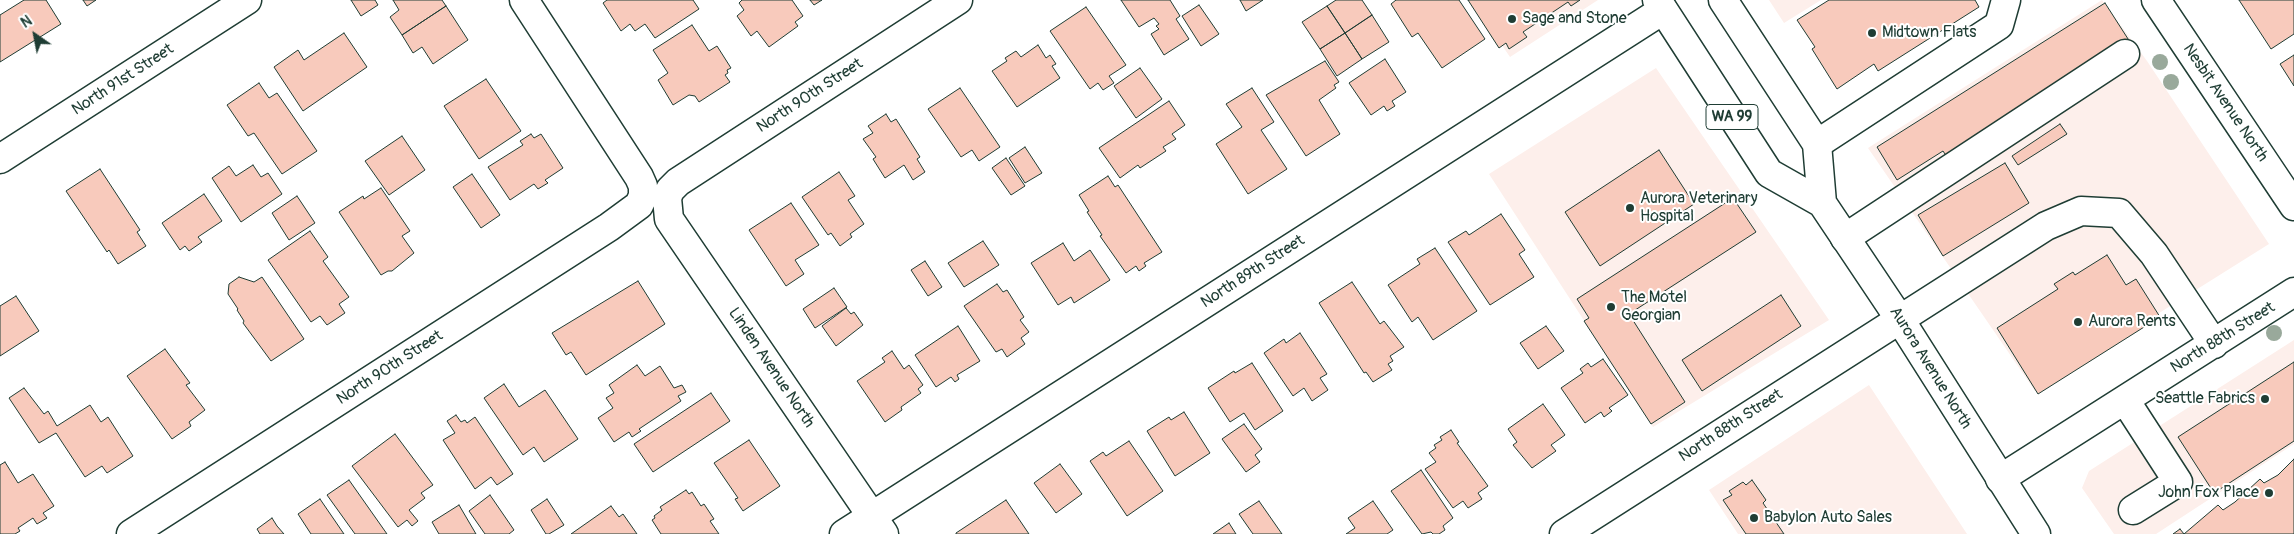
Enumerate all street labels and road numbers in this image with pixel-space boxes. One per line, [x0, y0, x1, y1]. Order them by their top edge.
street label: North 91st Street [68, 40, 178, 120]
street label: Nesbit Avenue North [2178, 40, 2272, 166]
street label: North 90th Street [753, 55, 867, 137]
road number: WA 99 [1706, 104, 1758, 130]
street label: North 89th Street [1198, 231, 1308, 313]
street label: North 88th Street [2167, 298, 2279, 378]
street label: Aurora Avenue North [1885, 303, 1975, 433]
street label: Linden Avenue North [724, 304, 818, 432]
street label: North 90th Street [333, 327, 447, 409]
street label: North 88th Street [1676, 385, 1786, 467]

